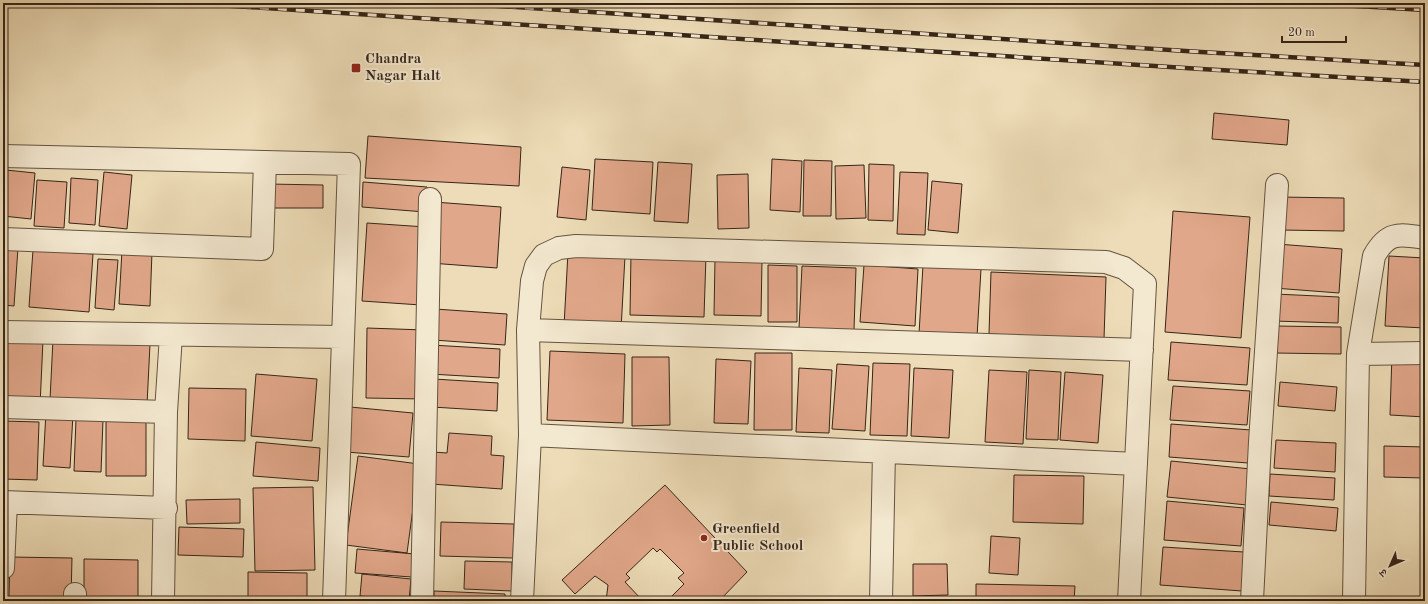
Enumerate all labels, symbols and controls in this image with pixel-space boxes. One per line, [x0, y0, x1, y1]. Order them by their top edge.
scale bar [1282, 18, 1346, 44]
text: 20 m [1288, 27, 1315, 39]
place label: Chandra Nagar Halt [365, 52, 441, 84]
marker: Chandra Nagar Halt [350, 62, 362, 74]
place label: Greenfield Public School [712, 522, 804, 554]
marker: Greenfield Public School [699, 533, 709, 543]
north arrow [1370, 546, 1410, 586]
text: उ [1377, 565, 1391, 579]

